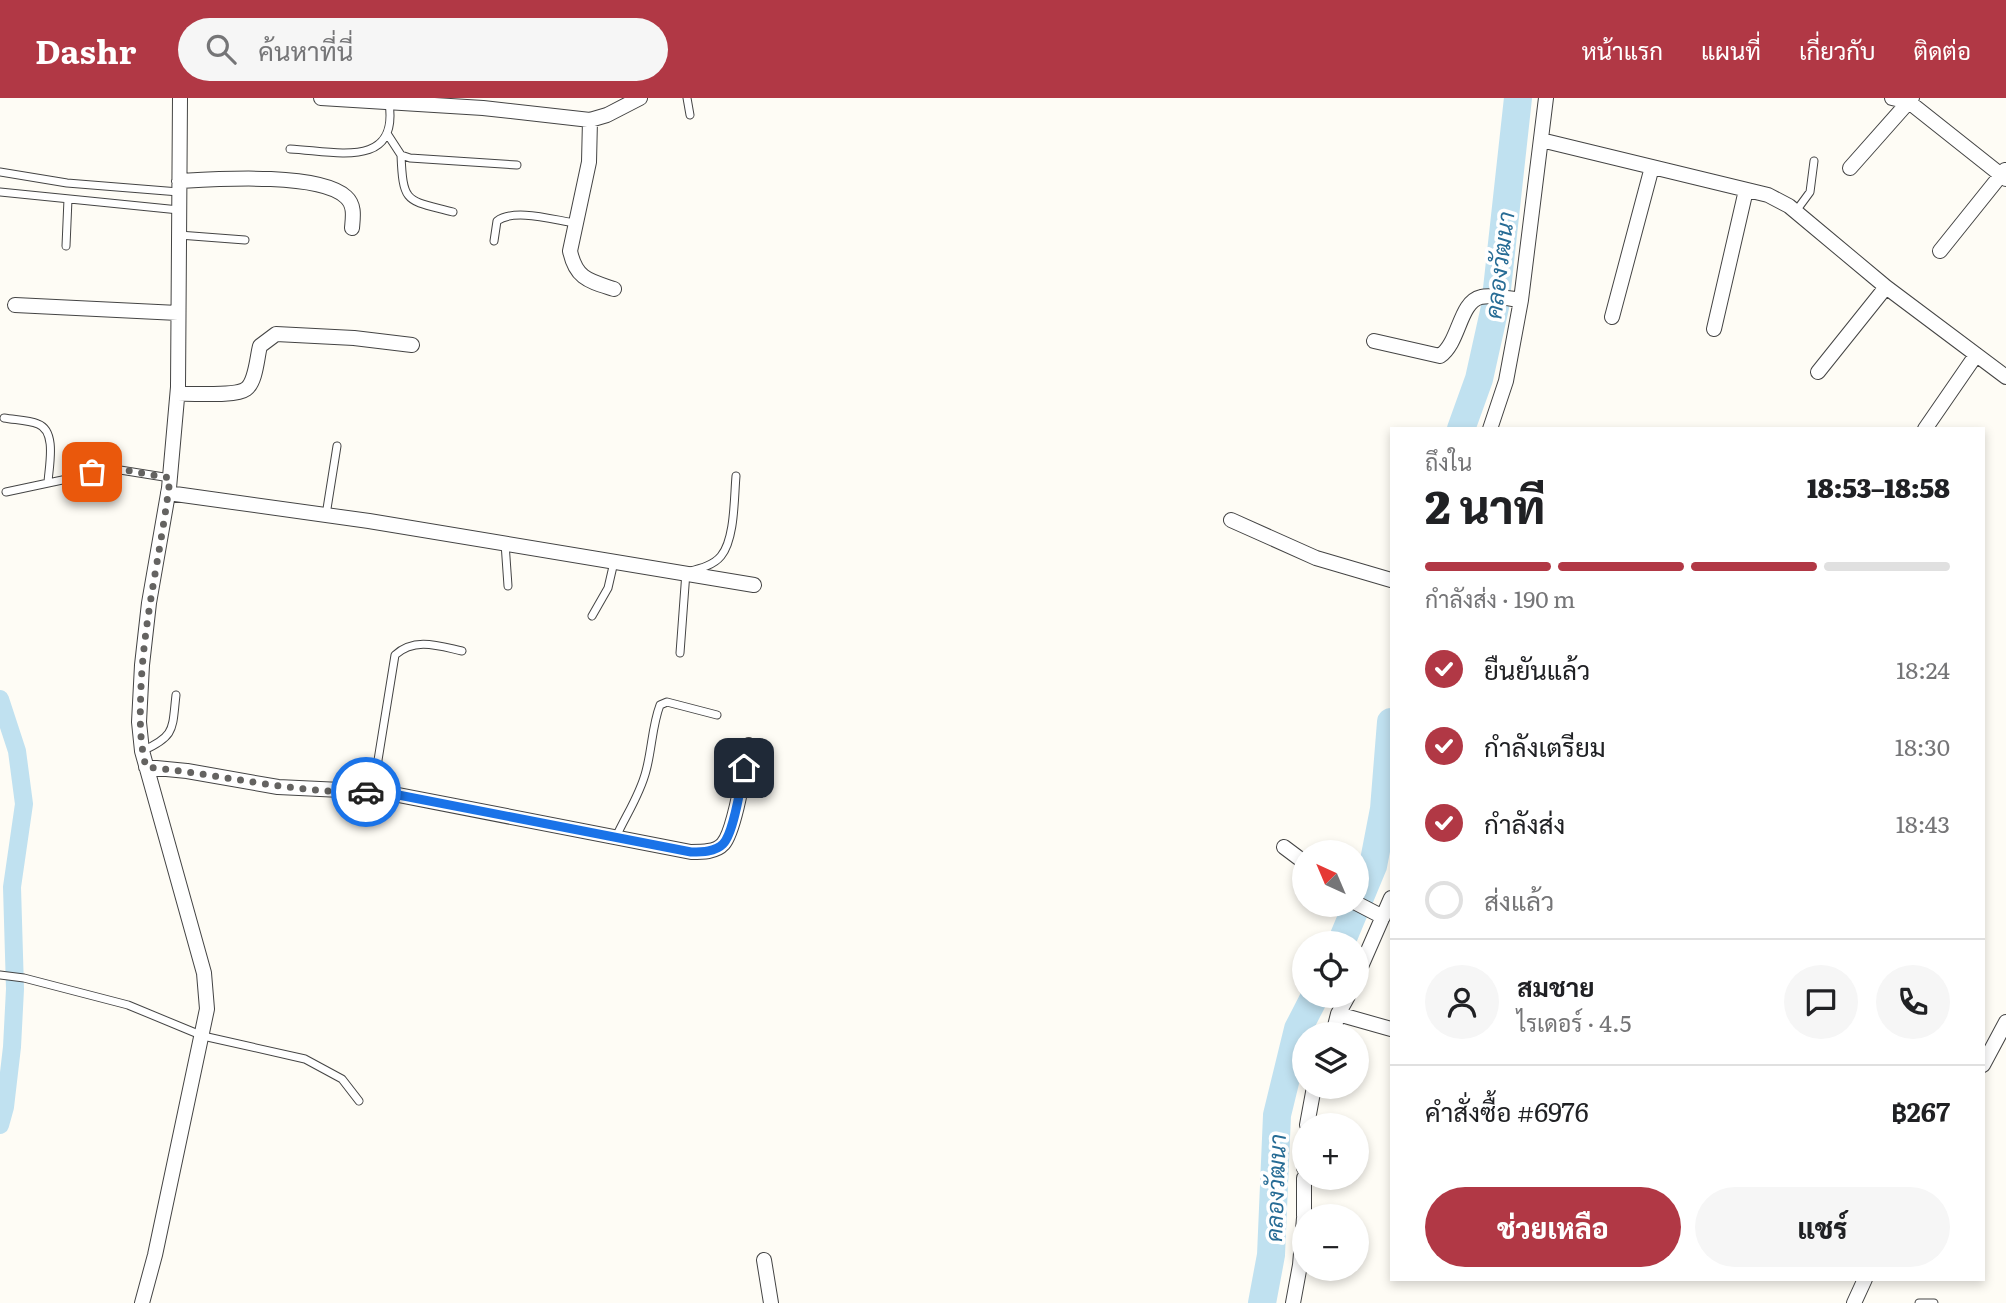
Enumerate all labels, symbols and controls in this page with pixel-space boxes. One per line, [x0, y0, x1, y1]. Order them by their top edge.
search box [178, 18, 668, 81]
text: Dashr [35, 25, 136, 74]
icon: search [202, 30, 240, 68]
text: ค้นหาที่นี่ [258, 30, 353, 69]
text: หน้าแรก [1582, 32, 1663, 67]
text: แผนที่ [1701, 32, 1761, 67]
text: เกี่ยวกับ [1799, 32, 1876, 67]
text: ติดต่อ [1914, 32, 1971, 67]
water label: คลองวัฒนา [1475, 209, 1521, 321]
pin [62, 442, 122, 502]
text: ถึงใน [1425, 444, 1472, 478]
icon: bag [73, 453, 111, 491]
text: 18:53–18:58 [1807, 467, 1950, 506]
text: 2 นาที [1425, 470, 1545, 538]
text: กำลังส่ง · 190 m [1425, 581, 1575, 615]
text: ยืนยันแล้ว [1484, 649, 1590, 688]
icon: check [1425, 650, 1463, 688]
text: 18:24 [1896, 652, 1950, 686]
text: กำลังเตรียม [1484, 726, 1606, 765]
icon: check [1425, 727, 1463, 765]
text: 18:30 [1895, 729, 1950, 763]
pin [714, 738, 774, 798]
icon: home [725, 749, 763, 787]
courier [331, 757, 401, 827]
icon: car [347, 773, 385, 811]
text: กำลังส่ง [1484, 803, 1565, 842]
icon: check [1425, 804, 1463, 842]
text: 18:43 [1896, 806, 1950, 840]
north arrow [1292, 840, 1368, 917]
map controls [1292, 840, 1369, 1281]
text: ส่งแล้ว [1484, 880, 1554, 919]
button: locate [1292, 931, 1369, 1008]
button: person [1425, 965, 1499, 1039]
button: chat [1784, 965, 1858, 1039]
button: phone [1876, 965, 1950, 1039]
text: สมชาย [1517, 966, 1594, 1005]
text: ไรเดอร์ · 4.5 [1517, 1005, 1631, 1039]
button: layers [1292, 1022, 1369, 1099]
text: คำสั่งซื้อ #6976 [1425, 1091, 1589, 1130]
text: ฿267 [1891, 1091, 1950, 1130]
button: + [1292, 1113, 1369, 1190]
water label: คลองวัฒนา [1255, 1134, 1293, 1242]
button: ช่วยเหลือ [1425, 1187, 1681, 1267]
button: แชร์ [1695, 1187, 1950, 1267]
button: − [1292, 1204, 1369, 1281]

